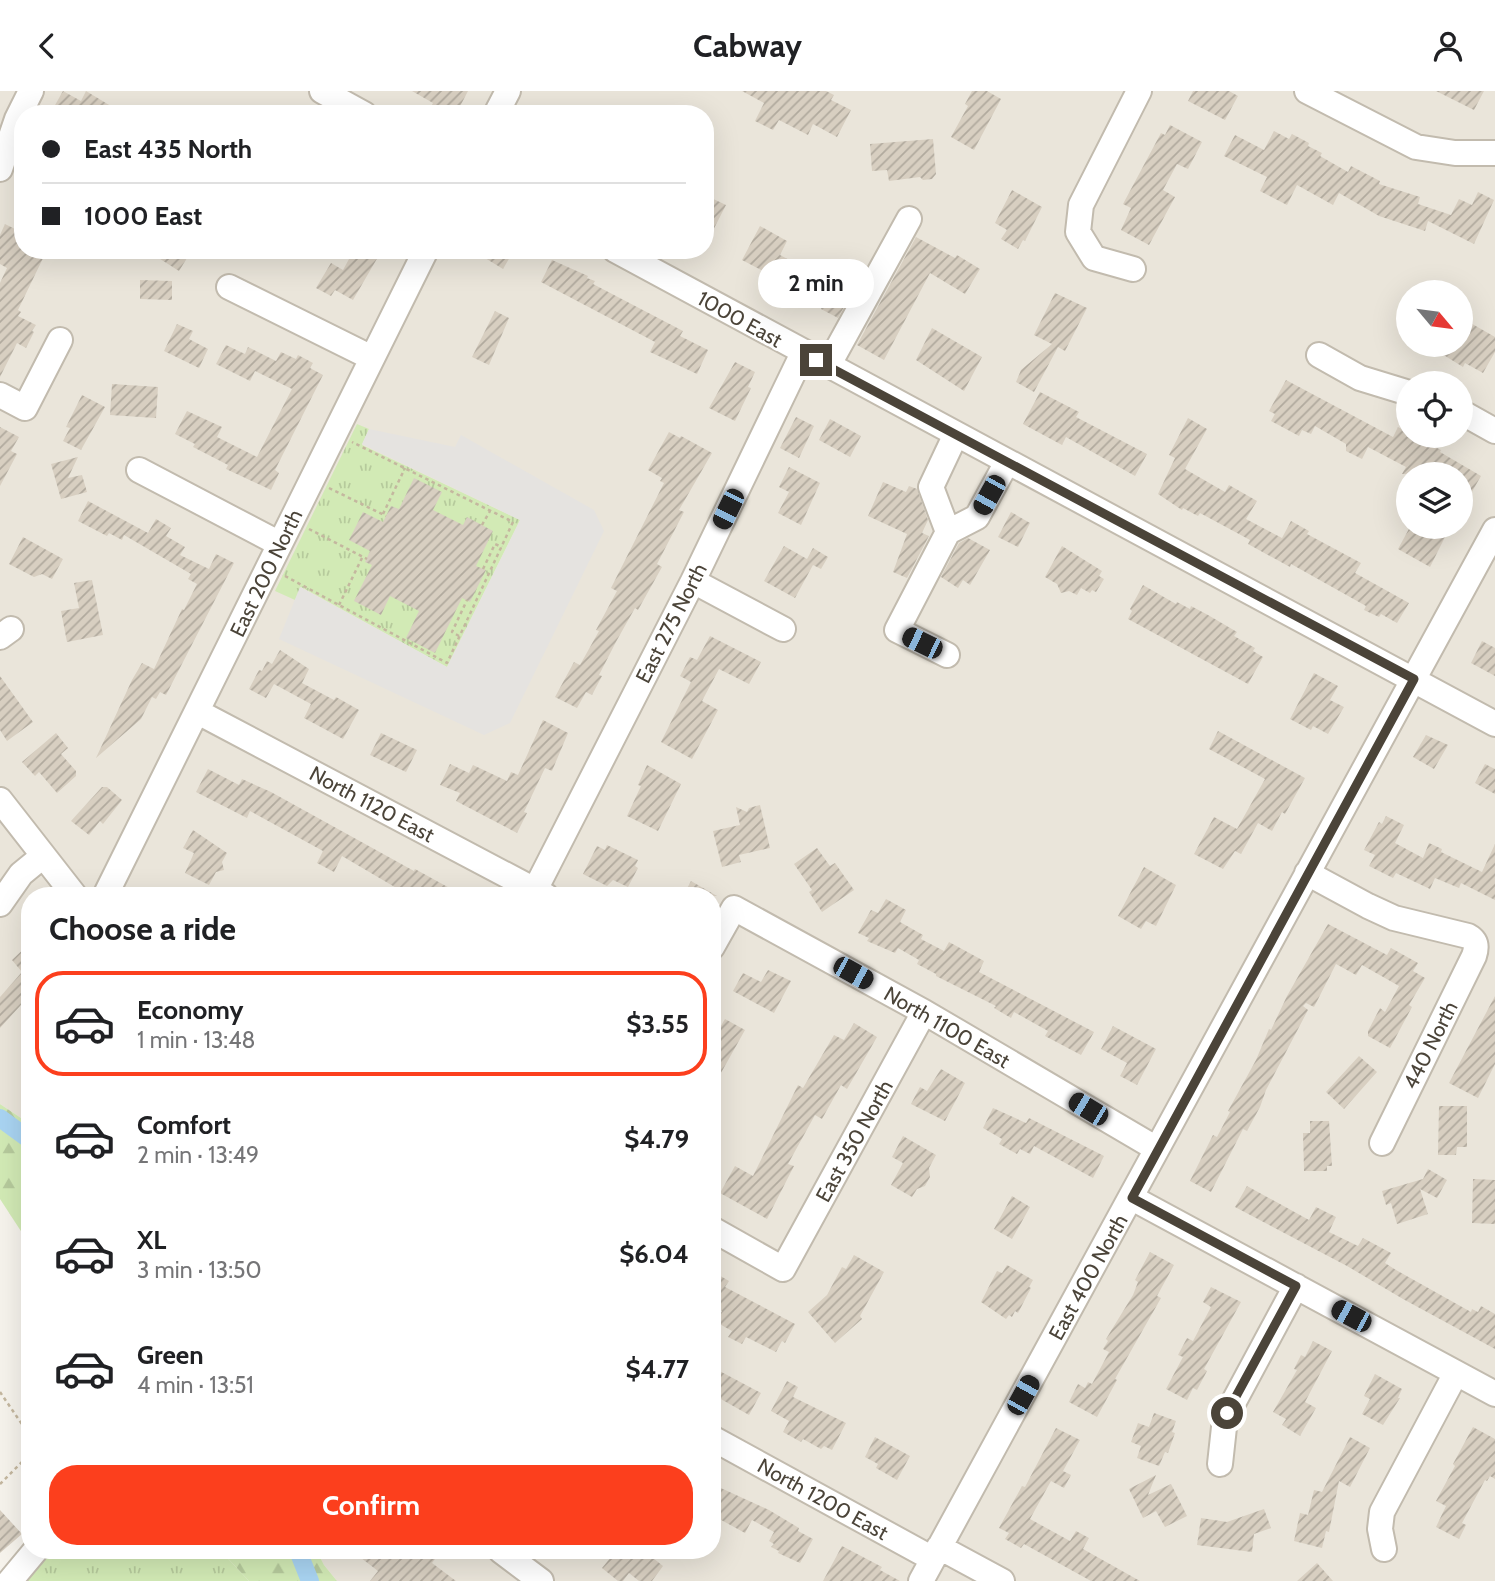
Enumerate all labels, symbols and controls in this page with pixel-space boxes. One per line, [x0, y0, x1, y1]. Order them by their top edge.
text: Cabway [693, 26, 802, 65]
icon: back [28, 27, 66, 65]
icon: person [1429, 27, 1467, 65]
text: East 435 North [84, 133, 252, 165]
text: 1000 East [84, 200, 202, 232]
callout: 2 min [758, 259, 874, 307]
text: 2 min [788, 269, 844, 297]
north arrow [1396, 280, 1474, 357]
map controls [1396, 280, 1473, 539]
street label: 1000 East [693, 286, 787, 352]
route end [800, 344, 832, 376]
button: locate [1396, 371, 1473, 448]
button: layers [1396, 462, 1473, 539]
car [970, 472, 1009, 518]
car [710, 486, 747, 532]
street label: East 200 North [224, 505, 308, 641]
street label: East 275 North [630, 559, 712, 687]
car [899, 624, 946, 662]
street label: North 1120 East [305, 761, 439, 847]
text: Choose a ride [49, 909, 236, 948]
car [830, 954, 877, 992]
street label: North 1100 East [880, 981, 1014, 1073]
icon: car [53, 992, 116, 1055]
text: Economy [137, 994, 243, 1026]
street label: 440 North [1397, 997, 1463, 1093]
text: $3.55 [626, 1008, 689, 1040]
text: 1 min · 13:48 [137, 1026, 255, 1054]
street label: East 350 North [810, 1076, 898, 1206]
car [1065, 1089, 1112, 1129]
icon: car [53, 1107, 116, 1170]
text: Comfort [137, 1109, 231, 1141]
text: $4.79 [624, 1123, 689, 1155]
text: 2 min · 13:49 [137, 1141, 259, 1169]
street label: East 400 North [1043, 1210, 1133, 1344]
icon: car [53, 1222, 116, 1285]
text: XL [137, 1224, 166, 1256]
text: $6.04 [619, 1238, 689, 1270]
text: 3 min · 13:50 [137, 1256, 262, 1284]
car [1328, 1297, 1375, 1335]
icon: car [53, 1337, 116, 1400]
text: Green [137, 1339, 204, 1371]
text: $4.77 [625, 1353, 689, 1385]
text: 4 min · 13:51 [137, 1371, 254, 1399]
car [1004, 1372, 1043, 1418]
route start [1211, 1397, 1243, 1429]
street label: North 1200 East [753, 1453, 893, 1545]
button: Confirm [49, 1465, 693, 1545]

